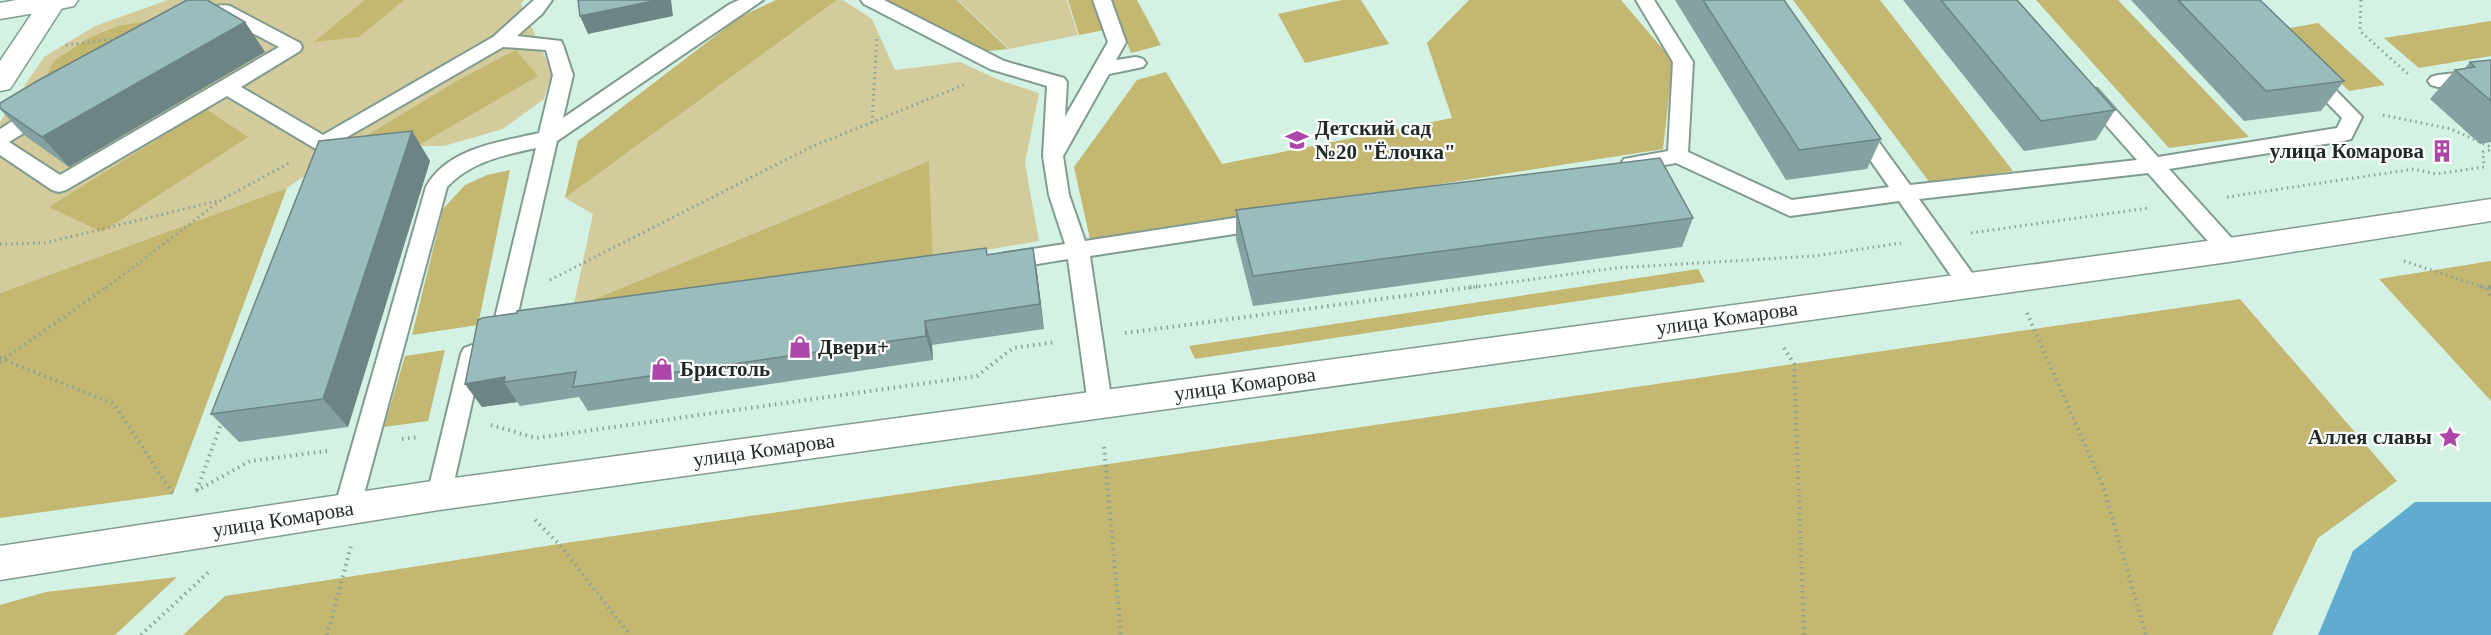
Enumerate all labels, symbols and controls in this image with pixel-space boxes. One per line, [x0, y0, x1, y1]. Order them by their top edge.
place label: Детский сад №20 "Ёлочка" [1315, 116, 1456, 164]
school or university icon: Детский сад №20 "Ёлочка" [1284, 127, 1310, 153]
building icon: улица Комарова [2429, 138, 2455, 164]
place label: улица Комарова [2270, 139, 2424, 163]
street label: улица Комарова [1655, 296, 1800, 340]
shop icon: Двери+ [787, 334, 813, 360]
place label: Двери+ [818, 335, 889, 359]
shop icon: Бристоль [649, 356, 675, 382]
place label: Бристоль [680, 357, 770, 381]
street label: улица Комарова [1173, 362, 1318, 406]
place icon: Аллея славы [2437, 424, 2463, 450]
place label: Аллея славы [2308, 425, 2432, 449]
street label: улица Комарова [692, 428, 837, 472]
street label: улица Комарова [211, 496, 356, 542]

